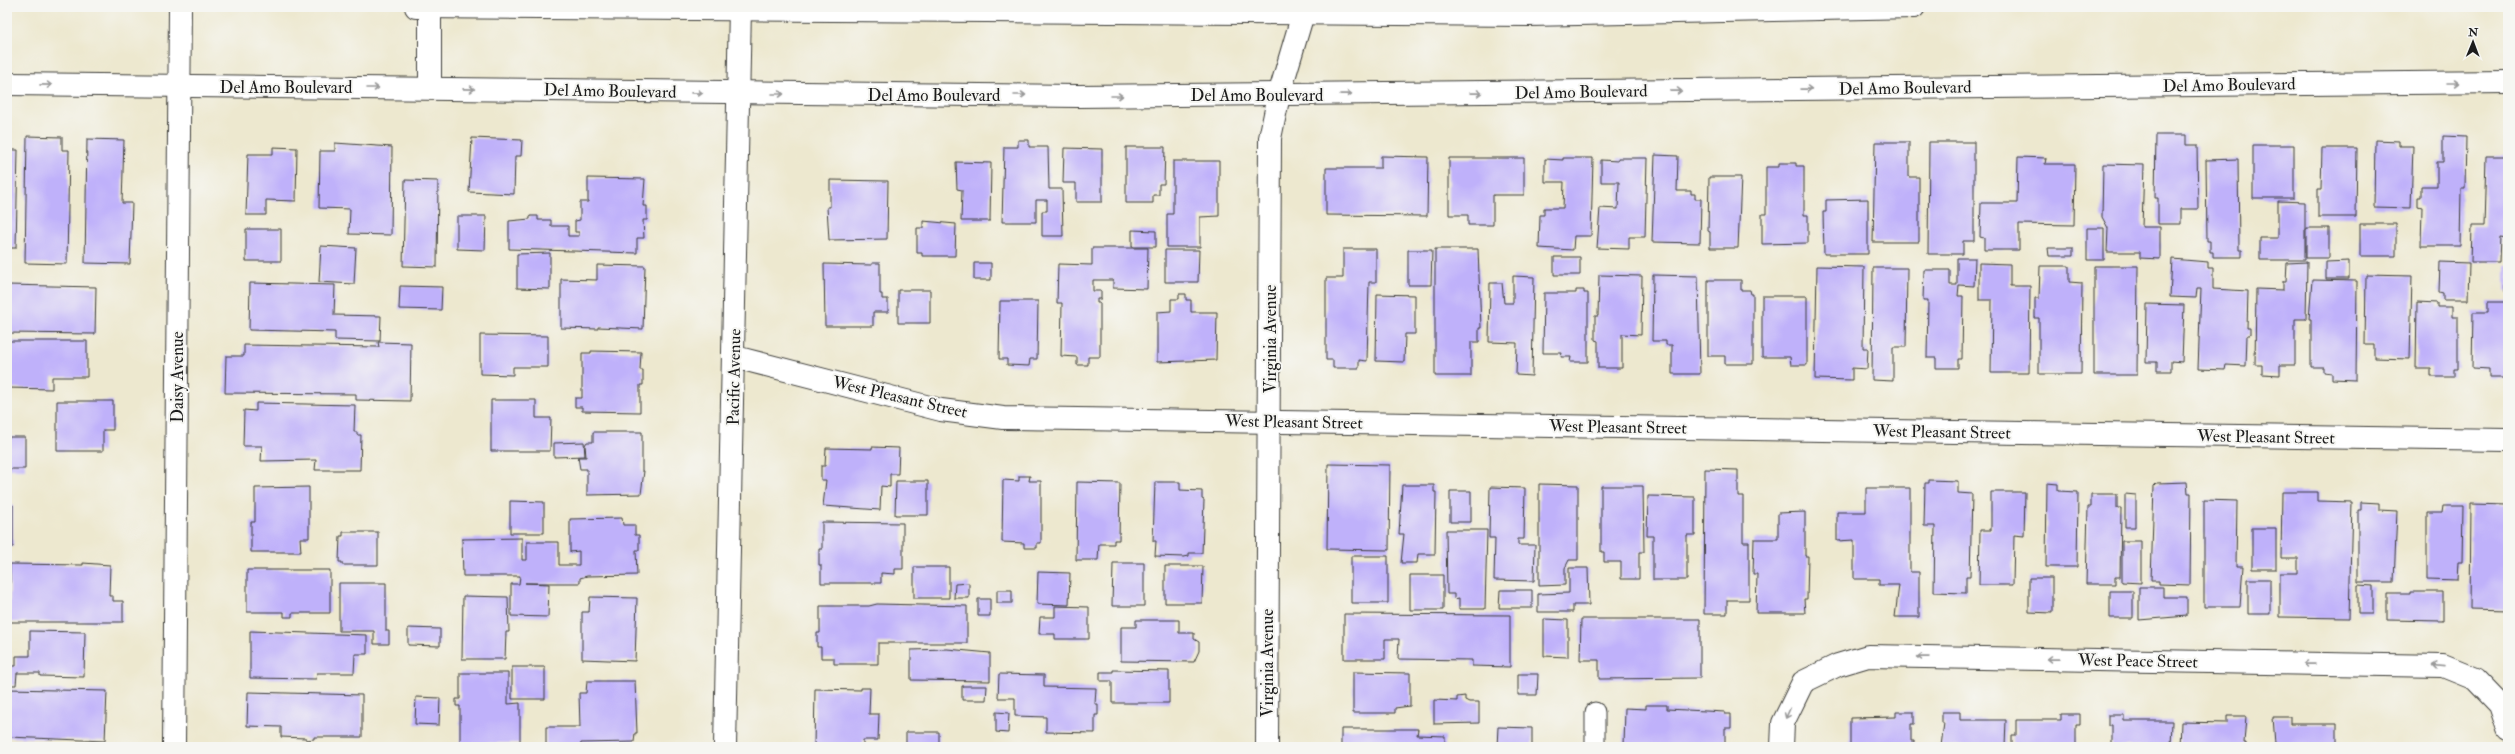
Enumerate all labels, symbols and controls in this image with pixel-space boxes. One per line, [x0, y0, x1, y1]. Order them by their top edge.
north arrow [2453, 22, 2493, 62]
text: N [2467, 26, 2479, 39]
street label: Del Amo Boulevard [2162, 73, 2296, 97]
street label: Del Amo Boulevard [1838, 76, 1972, 100]
street label: Del Amo Boulevard [220, 77, 353, 98]
street label: Del Amo Boulevard [543, 79, 677, 103]
one-way arrow [2446, 79, 2459, 87]
street label: Del Amo Boulevard [1514, 80, 1648, 104]
one-way arrow [39, 81, 52, 89]
one-way arrow [366, 84, 379, 91]
one-way arrow [462, 85, 475, 93]
street label: Del Amo Boulevard [868, 85, 1001, 106]
street label: Del Amo Boulevard [1191, 85, 1324, 106]
one-way arrow [1799, 85, 1812, 93]
one-way arrow [1669, 87, 1682, 95]
one-way arrow [690, 89, 703, 97]
one-way arrow [1469, 89, 1482, 97]
one-way arrow [771, 90, 784, 98]
one-way arrow [1339, 90, 1352, 98]
one-way arrow [1013, 91, 1026, 99]
one-way arrow [1110, 92, 1123, 99]
street label: Virginia Avenue [1260, 285, 1281, 393]
street label: Pacific Avenue [723, 328, 745, 426]
street label: Daisy Avenue [167, 331, 189, 423]
street label: West Pleasant Street [830, 371, 970, 423]
street label: West Pleasant Street [1224, 410, 1363, 434]
street label: West Pleasant Street [1548, 415, 1687, 439]
street label: West Pleasant Street [1872, 420, 2011, 444]
street label: West Pleasant Street [2196, 425, 2335, 449]
street label: Virginia Avenue [1257, 609, 1278, 717]
street label: West Peace Street [2077, 649, 2199, 673]
one-way arrow [1917, 653, 1930, 661]
one-way arrow [2047, 655, 2060, 663]
one-way arrow [2303, 660, 2316, 667]
one-way arrow [2433, 663, 2446, 670]
one-way arrow [1783, 707, 1791, 719]

